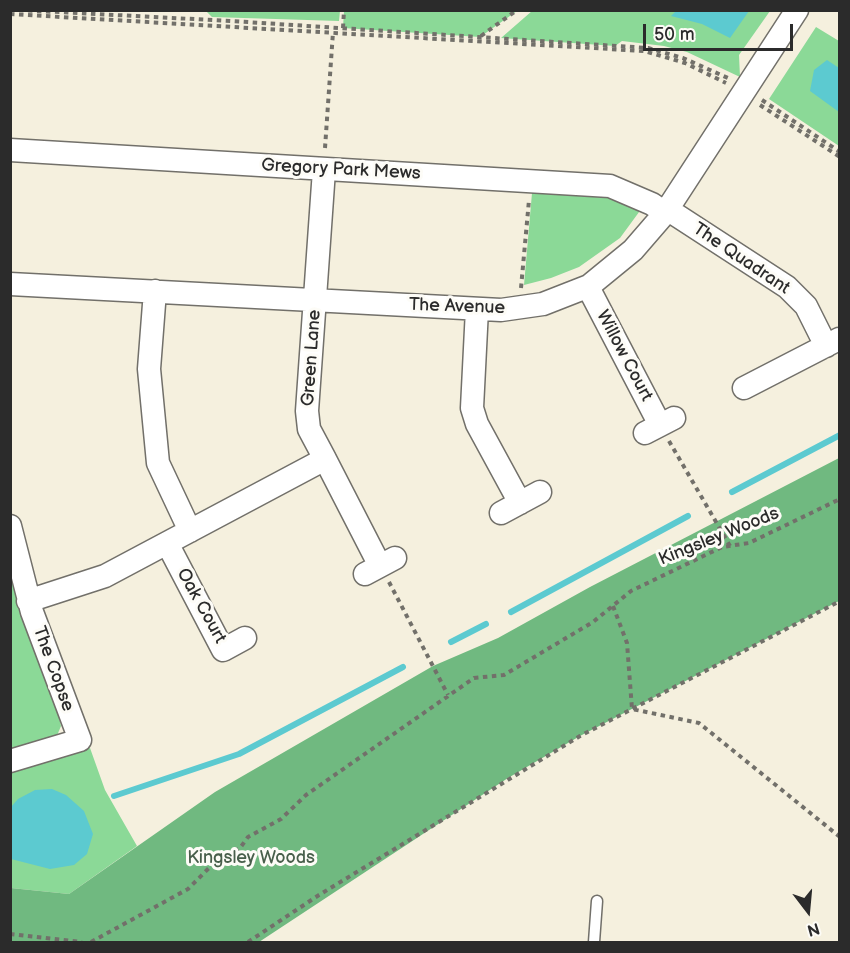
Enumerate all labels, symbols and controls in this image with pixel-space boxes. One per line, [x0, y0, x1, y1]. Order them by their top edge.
scale bar [646, 12, 796, 50]
text: 50 m [654, 24, 695, 45]
street label: Gregory Park Mews [261, 155, 421, 185]
street label: The Quadrant [688, 219, 794, 299]
street label: The Avenue [409, 295, 505, 319]
street label: Willow Court [591, 307, 657, 405]
street label: Green Lane [298, 309, 326, 407]
street label: Kingsley Woods [656, 503, 782, 571]
street label: Oak Court [172, 565, 230, 647]
street label: The Copse [28, 624, 78, 714]
park label: Kingsley Woods [187, 847, 315, 869]
north arrow [778, 881, 838, 941]
text: N [805, 918, 822, 940]

